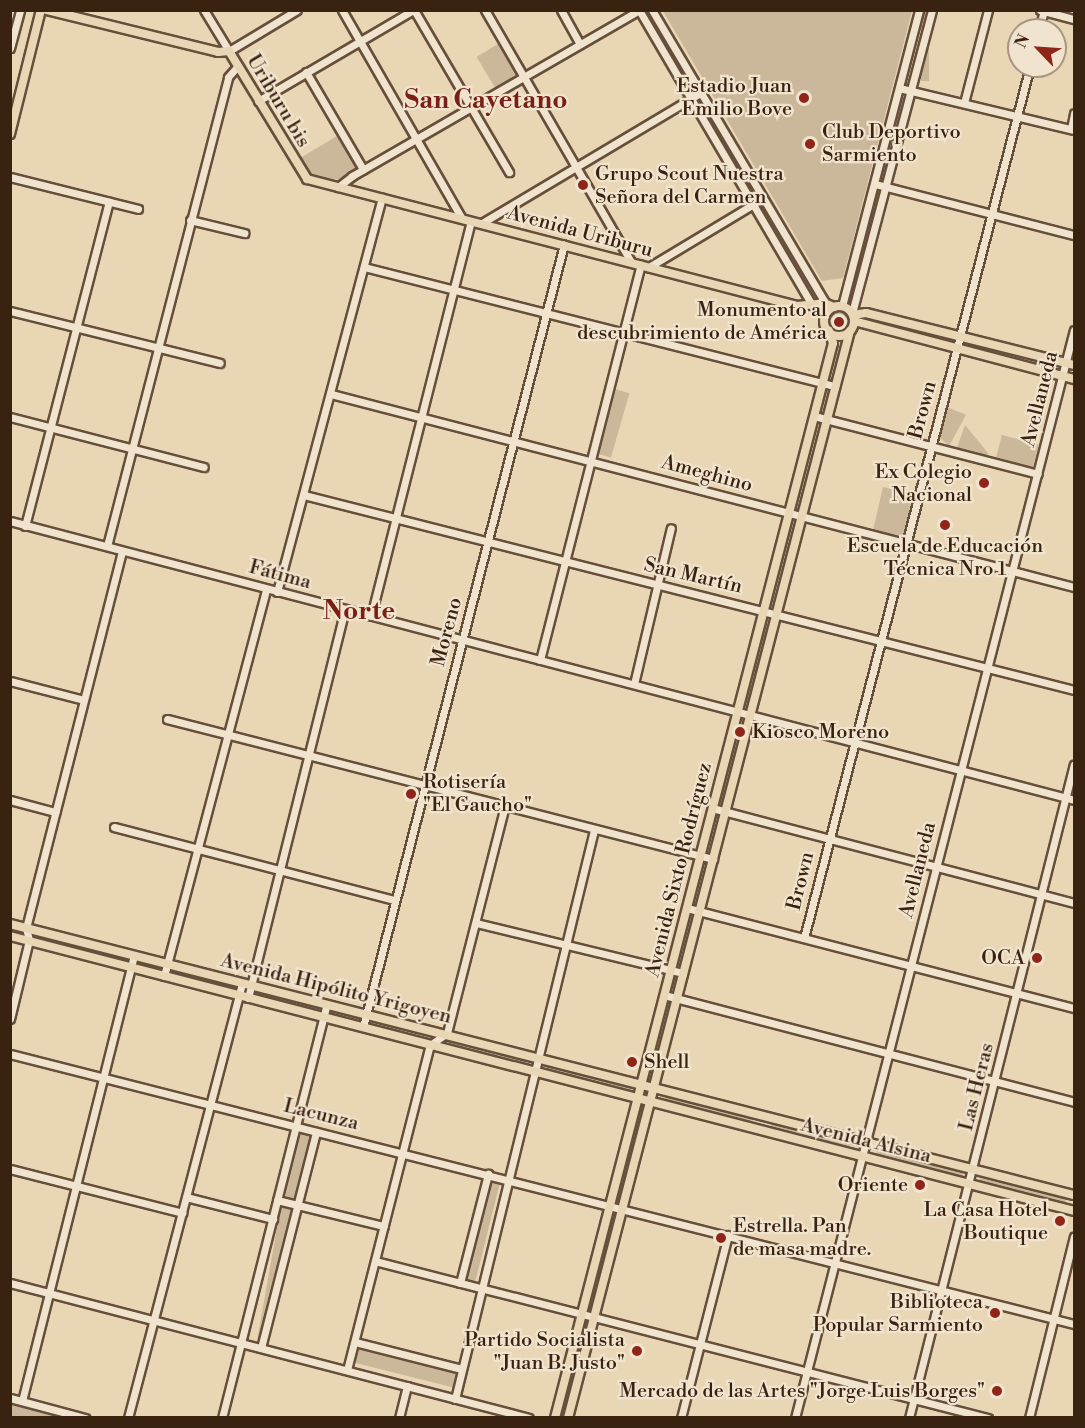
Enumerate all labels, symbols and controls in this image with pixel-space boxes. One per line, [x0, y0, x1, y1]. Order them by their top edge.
north arrow [1007, 18, 1067, 78]
text: N [1011, 31, 1034, 51]
street label: Uriburu bis [241, 50, 315, 152]
place label: Estadio Juan Emilio Bove [676, 74, 792, 121]
district label: San Cayetano [404, 85, 568, 117]
marker: Estadio Juan Emilio Bove [797, 91, 811, 105]
place label: Club Deportivo Sarmiento [822, 120, 961, 167]
marker: Club Deportivo Sarmiento [803, 137, 817, 151]
place label: Grupo Scout Nuestra Señora del Carmen [595, 162, 783, 209]
marker: Grupo Scout Nuestra Señora del Carmen [576, 178, 590, 192]
street label: Avenida Uriburu [504, 201, 656, 263]
place label: Monumento al descubrimiento de América [577, 298, 827, 345]
marker: Monumento al descubrimiento de América [832, 315, 846, 329]
street label: Avellaneda [1017, 349, 1063, 449]
street label: Brown [904, 378, 942, 442]
street label: Ameghino [659, 450, 755, 498]
place label: Ex Colegio Nacional [875, 460, 972, 507]
marker: Ex Colegio Nacional [977, 476, 991, 490]
marker: Escuela de Educación Técnica Nro 1 [938, 518, 952, 532]
place label: Escuela de Educación Técnica Nro 1 [847, 534, 1043, 581]
street label: San Martín [641, 553, 745, 599]
street label: Fátima [246, 555, 314, 595]
street label: Moreno [426, 595, 468, 669]
district label: Norte [323, 596, 395, 628]
place label: Kiosco Moreno [752, 720, 889, 744]
marker: Kiosco Moreno [733, 725, 747, 739]
street label: Avenida Sixto Rodríguez [641, 760, 717, 980]
place label: Rotisería "El Gaucho" [423, 771, 532, 818]
marker: Rotisería "El Gaucho" [404, 787, 418, 801]
street label: Avellaneda [895, 820, 941, 920]
street label: Brown [782, 849, 820, 913]
place label: OCA [981, 946, 1025, 970]
street label: Avenida Hipólito Yrigoyen [218, 949, 454, 1029]
marker: OCA [1030, 951, 1044, 965]
street label: Las Heras [954, 1041, 1000, 1133]
place label: Shell [644, 1050, 689, 1074]
marker: Shell [625, 1055, 639, 1069]
street label: Lacunza [281, 1094, 361, 1136]
street label: Avenida Alsina [798, 1113, 934, 1169]
place label: Oriente [838, 1173, 908, 1197]
marker: Oriente [913, 1178, 927, 1192]
place label: La Casa Hotel Boutique [924, 1198, 1048, 1245]
place label: Estrella. Pan de masa madre. [733, 1214, 871, 1261]
marker: La Casa Hotel Boutique [1053, 1214, 1067, 1228]
marker: Estrella. Pan de masa madre. [714, 1231, 728, 1245]
place label: Biblioteca Popular Sarmiento [813, 1290, 983, 1337]
marker: Biblioteca Popular Sarmiento [988, 1306, 1002, 1320]
place label: Partido Socialista "Juan B. Justo" [464, 1328, 625, 1375]
marker: Partido Socialista "Juan B. Justo" [630, 1344, 644, 1358]
place label: Mercado de las Artes "Jorge Luis Borges" [619, 1379, 985, 1403]
marker: Mercado de las Artes "Jorge Luis Borges" [990, 1384, 1004, 1398]

